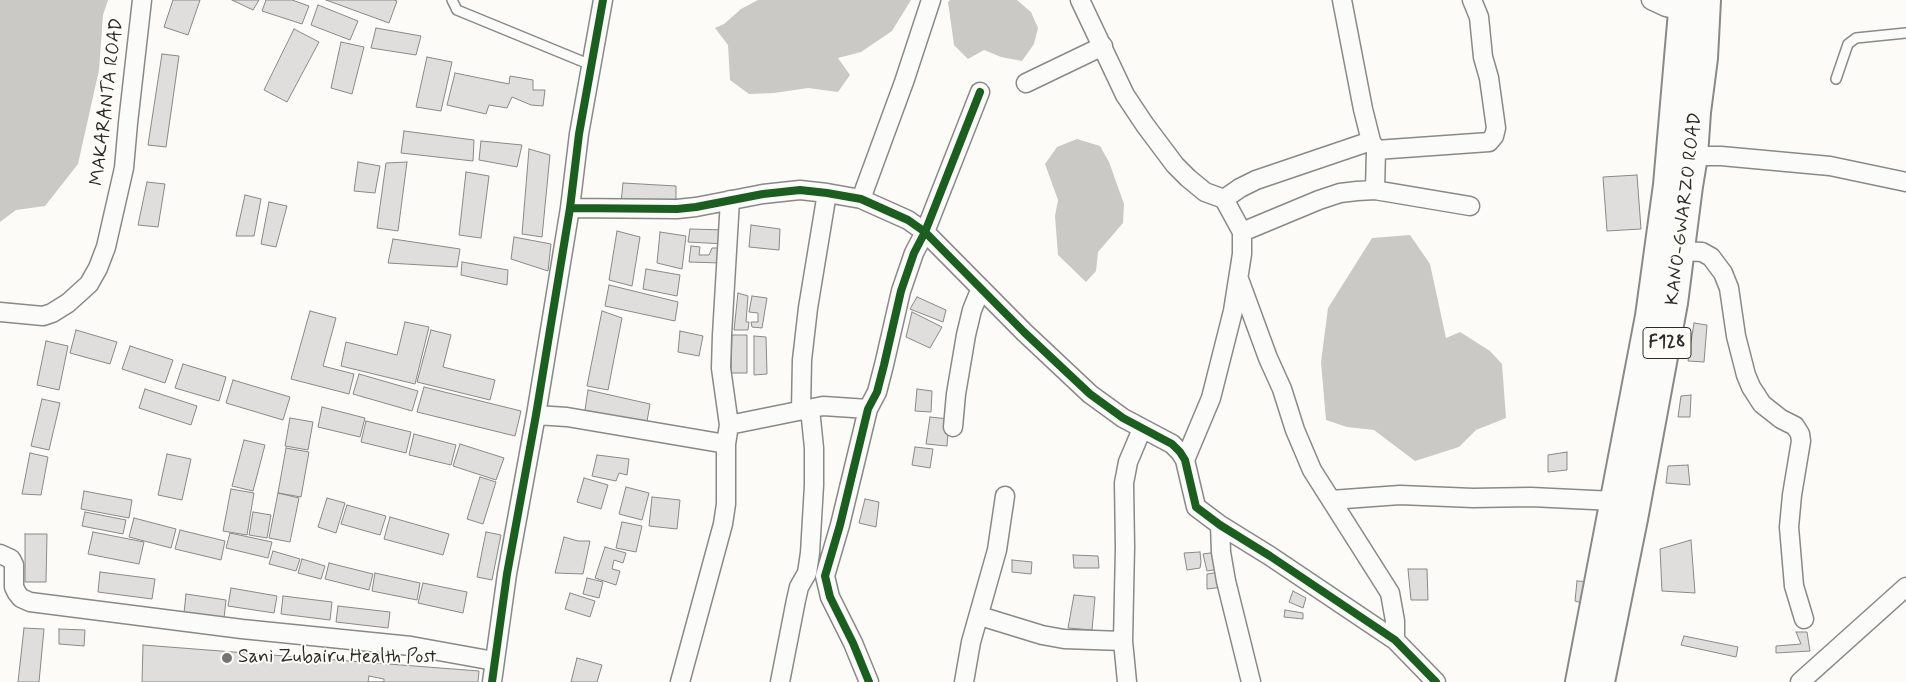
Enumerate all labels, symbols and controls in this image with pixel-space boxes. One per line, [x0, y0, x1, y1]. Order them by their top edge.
street label: MAKARANTA ROAD [86, 17, 130, 187]
street label: KANO-GWARZO ROAD [1662, 111, 1708, 307]
road number: F128 [1643, 328, 1691, 358]
place label: Sani Zubairu Health Post [238, 647, 436, 669]
marker: Sani Zubairu Health Post [220, 651, 234, 665]

